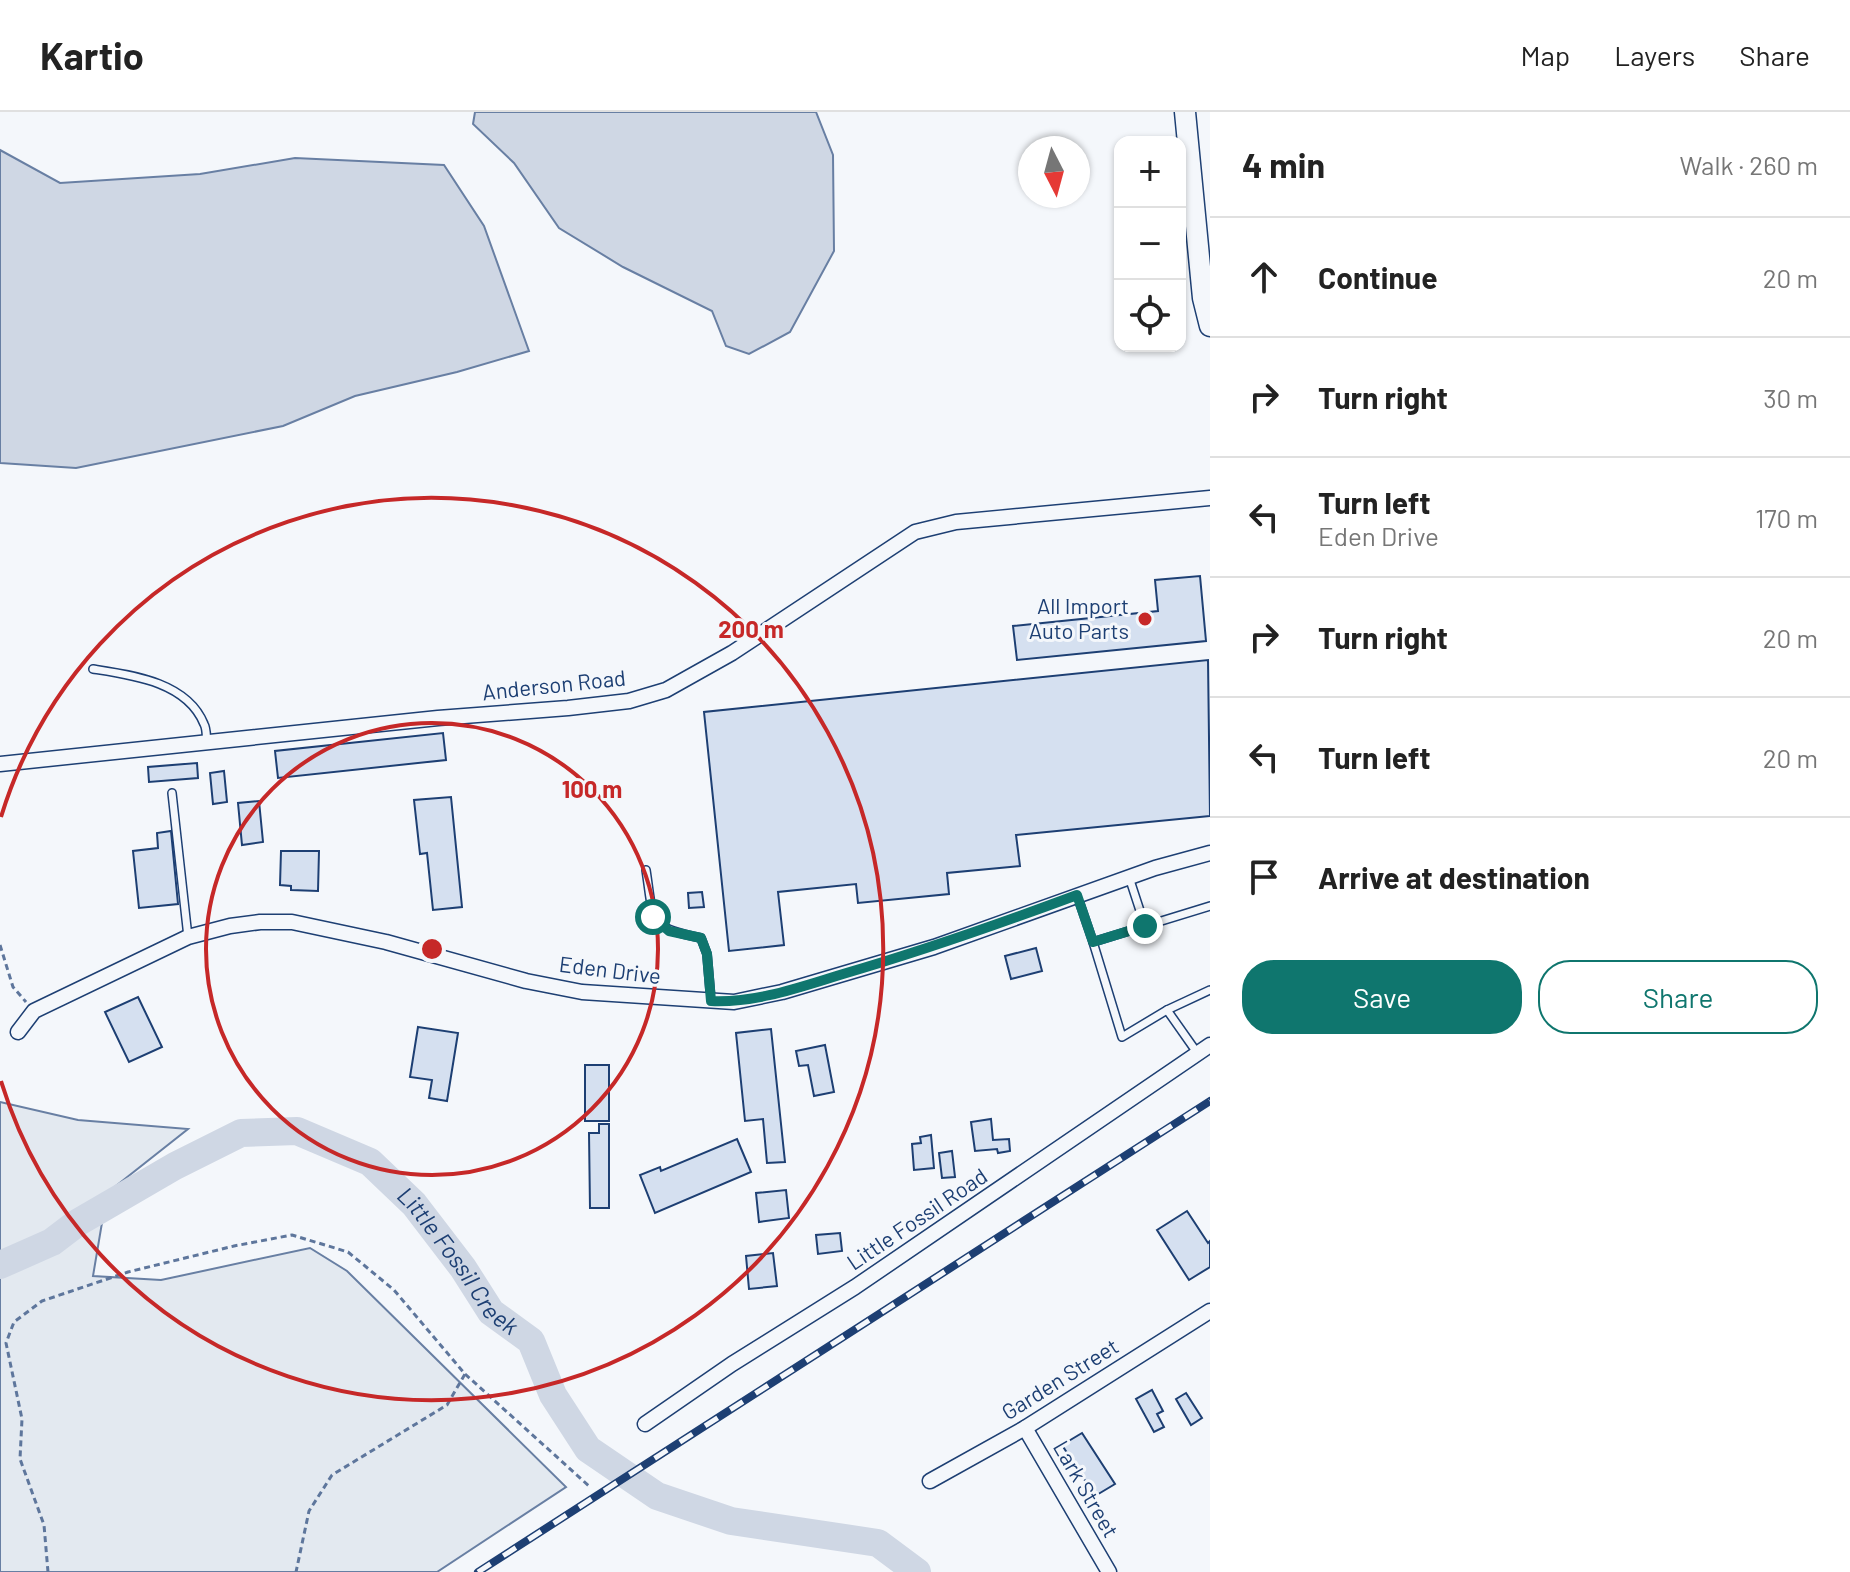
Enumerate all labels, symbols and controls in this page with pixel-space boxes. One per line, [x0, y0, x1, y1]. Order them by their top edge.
text: Kartio [40, 32, 144, 78]
text: Map [1520, 38, 1570, 72]
text: Layers [1614, 38, 1695, 72]
text: Share [1739, 38, 1810, 72]
north arrow [1018, 136, 1090, 208]
map controls [1114, 136, 1186, 352]
button: + [1114, 136, 1186, 208]
text: 4 min [1242, 144, 1325, 185]
text: Walk · 260 m [1680, 149, 1818, 180]
button: − [1114, 208, 1186, 280]
icon: ahead [1242, 255, 1286, 299]
text: Continue [1318, 259, 1438, 295]
text: 20 m [1763, 262, 1818, 293]
button: locate [1114, 280, 1186, 352]
icon: right [1242, 375, 1286, 419]
text: Turn right [1318, 379, 1448, 415]
text: 30 m [1763, 382, 1818, 413]
text: Turn left [1318, 484, 1431, 520]
icon: left [1242, 495, 1286, 539]
text: 170 m [1755, 502, 1818, 533]
text: Eden Drive [1318, 520, 1439, 551]
place label: All Import Auto Parts [1029, 592, 1129, 643]
marker: All Import Auto Parts [1136, 610, 1154, 628]
text: 200 m [718, 614, 784, 643]
icon: right [1242, 615, 1286, 659]
text: Turn right [1318, 619, 1448, 655]
text: 20 m [1763, 622, 1818, 653]
street label: Anderson Road [481, 664, 627, 704]
icon: left [1242, 735, 1286, 779]
text: Turn left [1318, 739, 1431, 775]
text: 20 m [1763, 742, 1818, 773]
text: 100 m [562, 774, 622, 803]
icon: arrive [1242, 855, 1286, 899]
text: Arrive at destination [1318, 859, 1590, 895]
route start [635, 899, 671, 935]
route end [1127, 908, 1163, 944]
centre of rings [418, 935, 446, 963]
street label: Eden Drive [558, 950, 662, 988]
button: Save [1242, 960, 1522, 1034]
button: Share [1538, 960, 1818, 1034]
street label: Little Fossil Road [841, 1162, 991, 1275]
water label: Little Fossil Creek [392, 1180, 525, 1340]
street label: Garden Street [996, 1332, 1123, 1424]
street label: Lark Street [1049, 1436, 1125, 1541]

